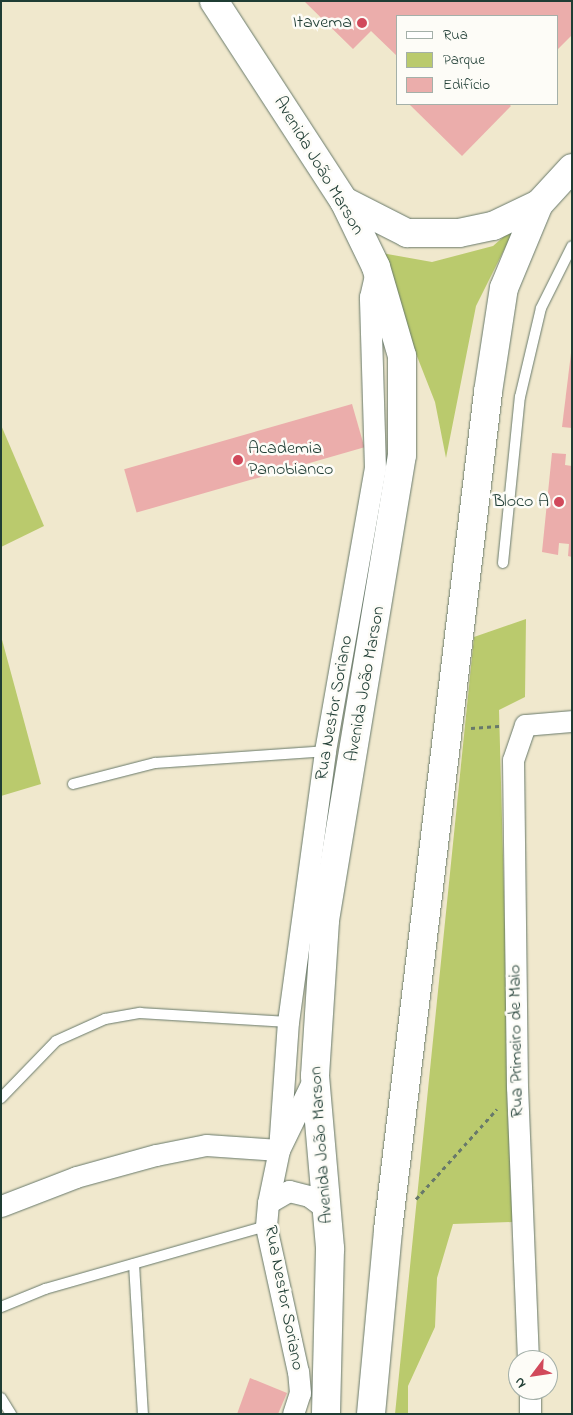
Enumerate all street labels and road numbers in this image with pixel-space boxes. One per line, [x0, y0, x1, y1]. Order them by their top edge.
street label: Avenida João Marson [268, 93, 368, 239]
street label: Avenida João Marson [342, 604, 390, 764]
street label: Rua Nestor Soriano [312, 634, 358, 782]
street label: Rua Primeiro de Maio [505, 964, 529, 1118]
street label: Avenida João Marson [306, 1066, 338, 1224]
street label: Rua Nestor Soriano [258, 1224, 308, 1372]

